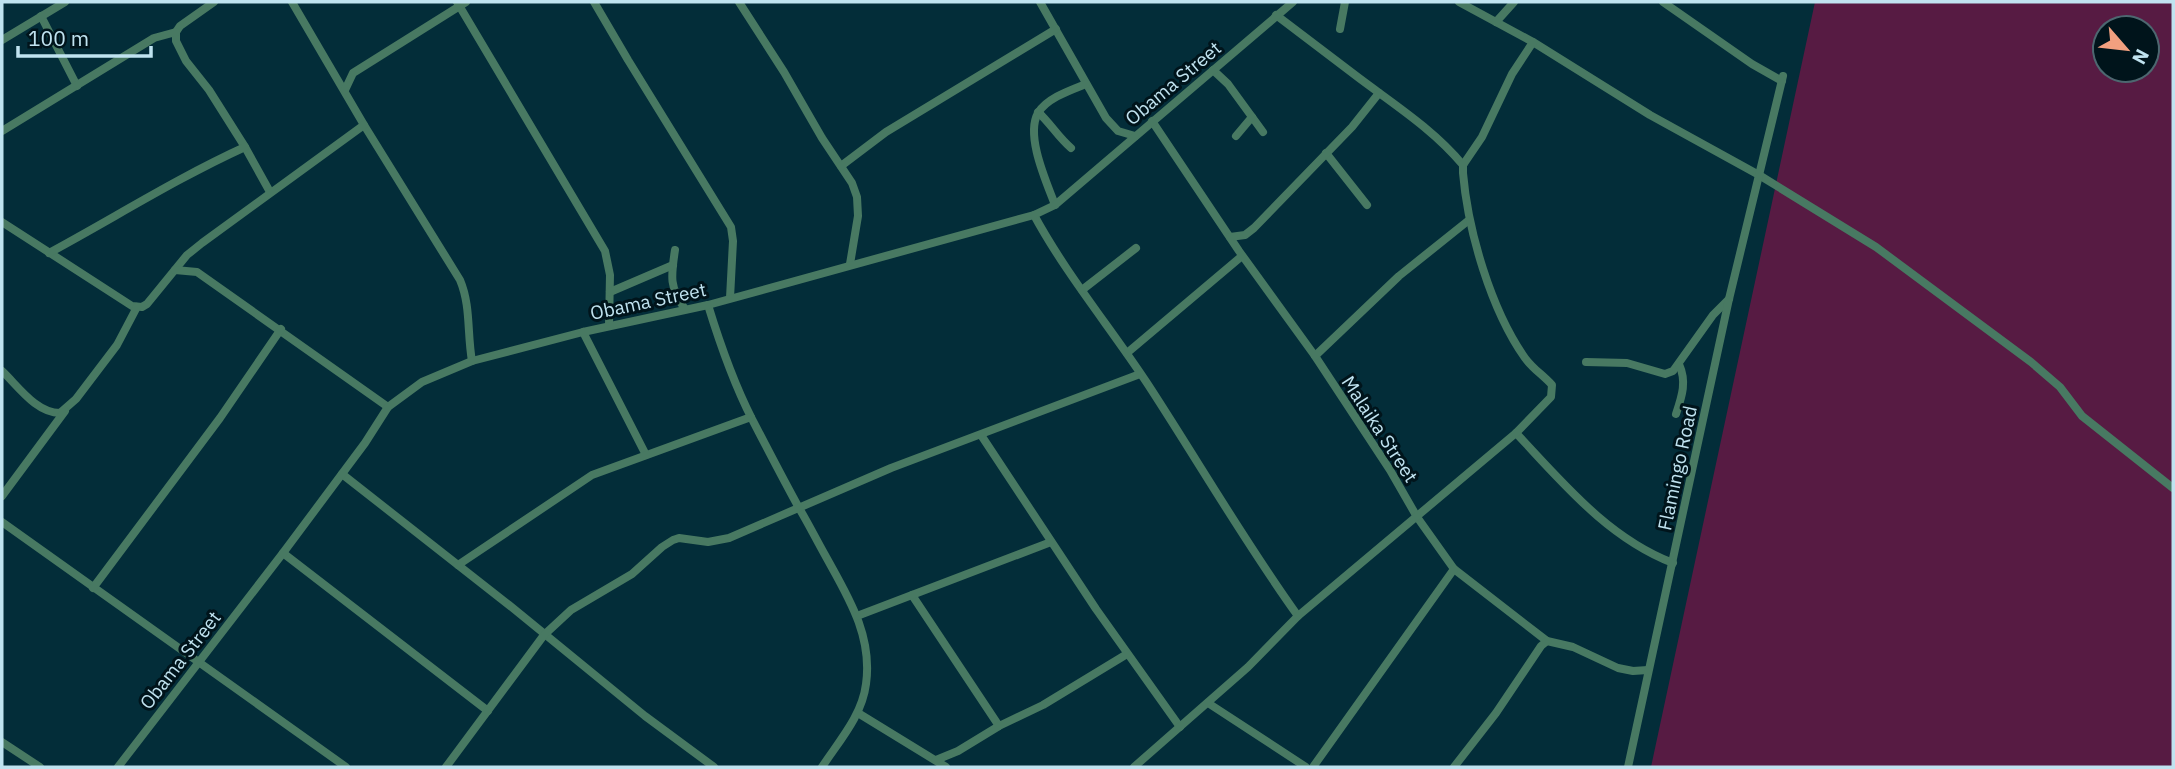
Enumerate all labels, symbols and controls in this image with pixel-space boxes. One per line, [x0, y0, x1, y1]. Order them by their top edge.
scale bar [18, 14, 150, 58]
north arrow [2091, 14, 2161, 84]
text: 100 m [28, 24, 89, 52]
street label: Obama Street [1120, 36, 1226, 130]
text: N [2127, 45, 2155, 69]
street label: Obama Street [588, 277, 708, 325]
street label: Malaika Street [1337, 371, 1423, 487]
street label: Flamingo Road [1652, 403, 1702, 533]
street label: Obama Street [134, 606, 226, 714]

